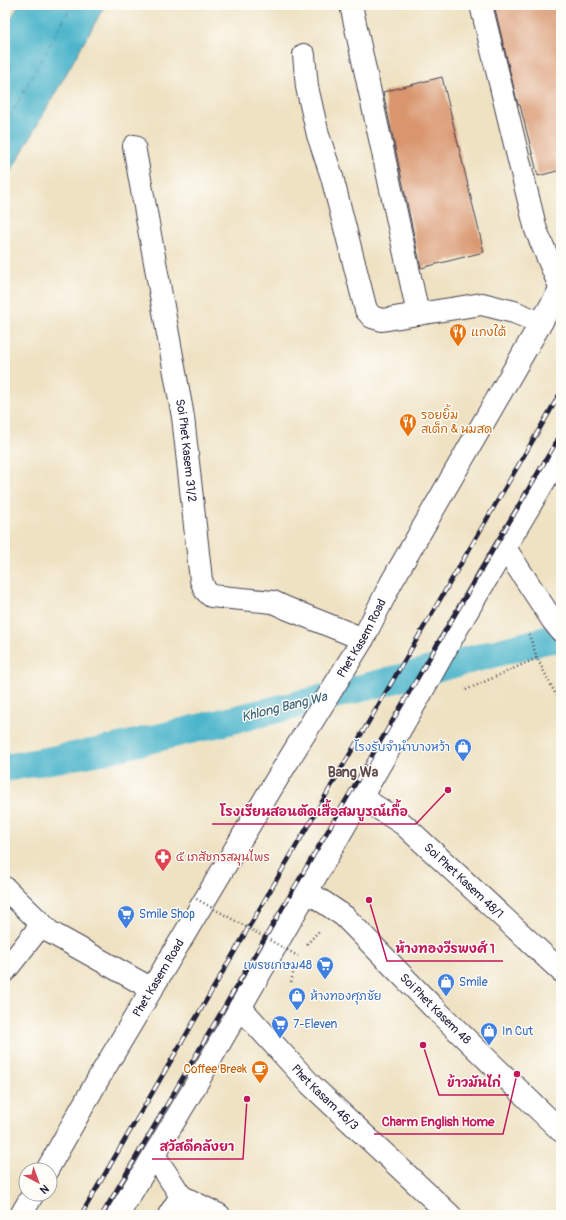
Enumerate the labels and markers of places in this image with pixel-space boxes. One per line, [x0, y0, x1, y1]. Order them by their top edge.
restaurant icon: แกงใต้ [448, 322, 468, 347]
place label: แกงใต้ [471, 324, 506, 340]
place label: รอยยิ้ม สเต็ก & นมสด [421, 404, 492, 437]
restaurant icon: รอยยิ้ม สเต็ก & นมสด [398, 412, 418, 437]
shop icon: โรงรับจำนำบางหว้า [453, 737, 473, 762]
place label: โรงรับจำนำบางหว้า [354, 739, 450, 755]
callout: โรงเรียนสอนตัดเสื้อสมบูรณ์เกื้อ [212, 799, 416, 824]
pharmacy icon: ๕ เภสัชกรสมุนไพร [153, 847, 173, 872]
place label: ๕ เภสัชกรสมุนไพร [176, 849, 270, 866]
supermarket icon: Smile Shop [116, 904, 136, 929]
place label: Smile Shop [139, 907, 195, 922]
callout: ห้างทองวีรพงศ์ 1 [387, 936, 503, 961]
supermarket icon: เพรชเกษม48 [315, 955, 335, 980]
place label: เพรชเกษม48 [243, 958, 312, 973]
shop icon: Smile [436, 972, 456, 997]
place label: Smile [459, 975, 488, 990]
shop icon: ห้างทองศุภชัย [287, 986, 307, 1011]
place label: ห้างทองศุภชัย [310, 989, 382, 1005]
supermarket icon: 7-Eleven [270, 1014, 290, 1039]
place label: 7-Eleven [293, 1017, 338, 1032]
shop icon: In Cut [479, 1021, 499, 1046]
place label: In Cut [502, 1024, 533, 1039]
cafe icon: Coffee Break [250, 1059, 270, 1084]
place label: Coffee Break [184, 1062, 247, 1077]
callout: ข้าวมันไก่ [439, 1070, 509, 1095]
callout: Charm English Home [374, 1109, 503, 1134]
callout: สวัสดีคลังยา [152, 1134, 243, 1159]

